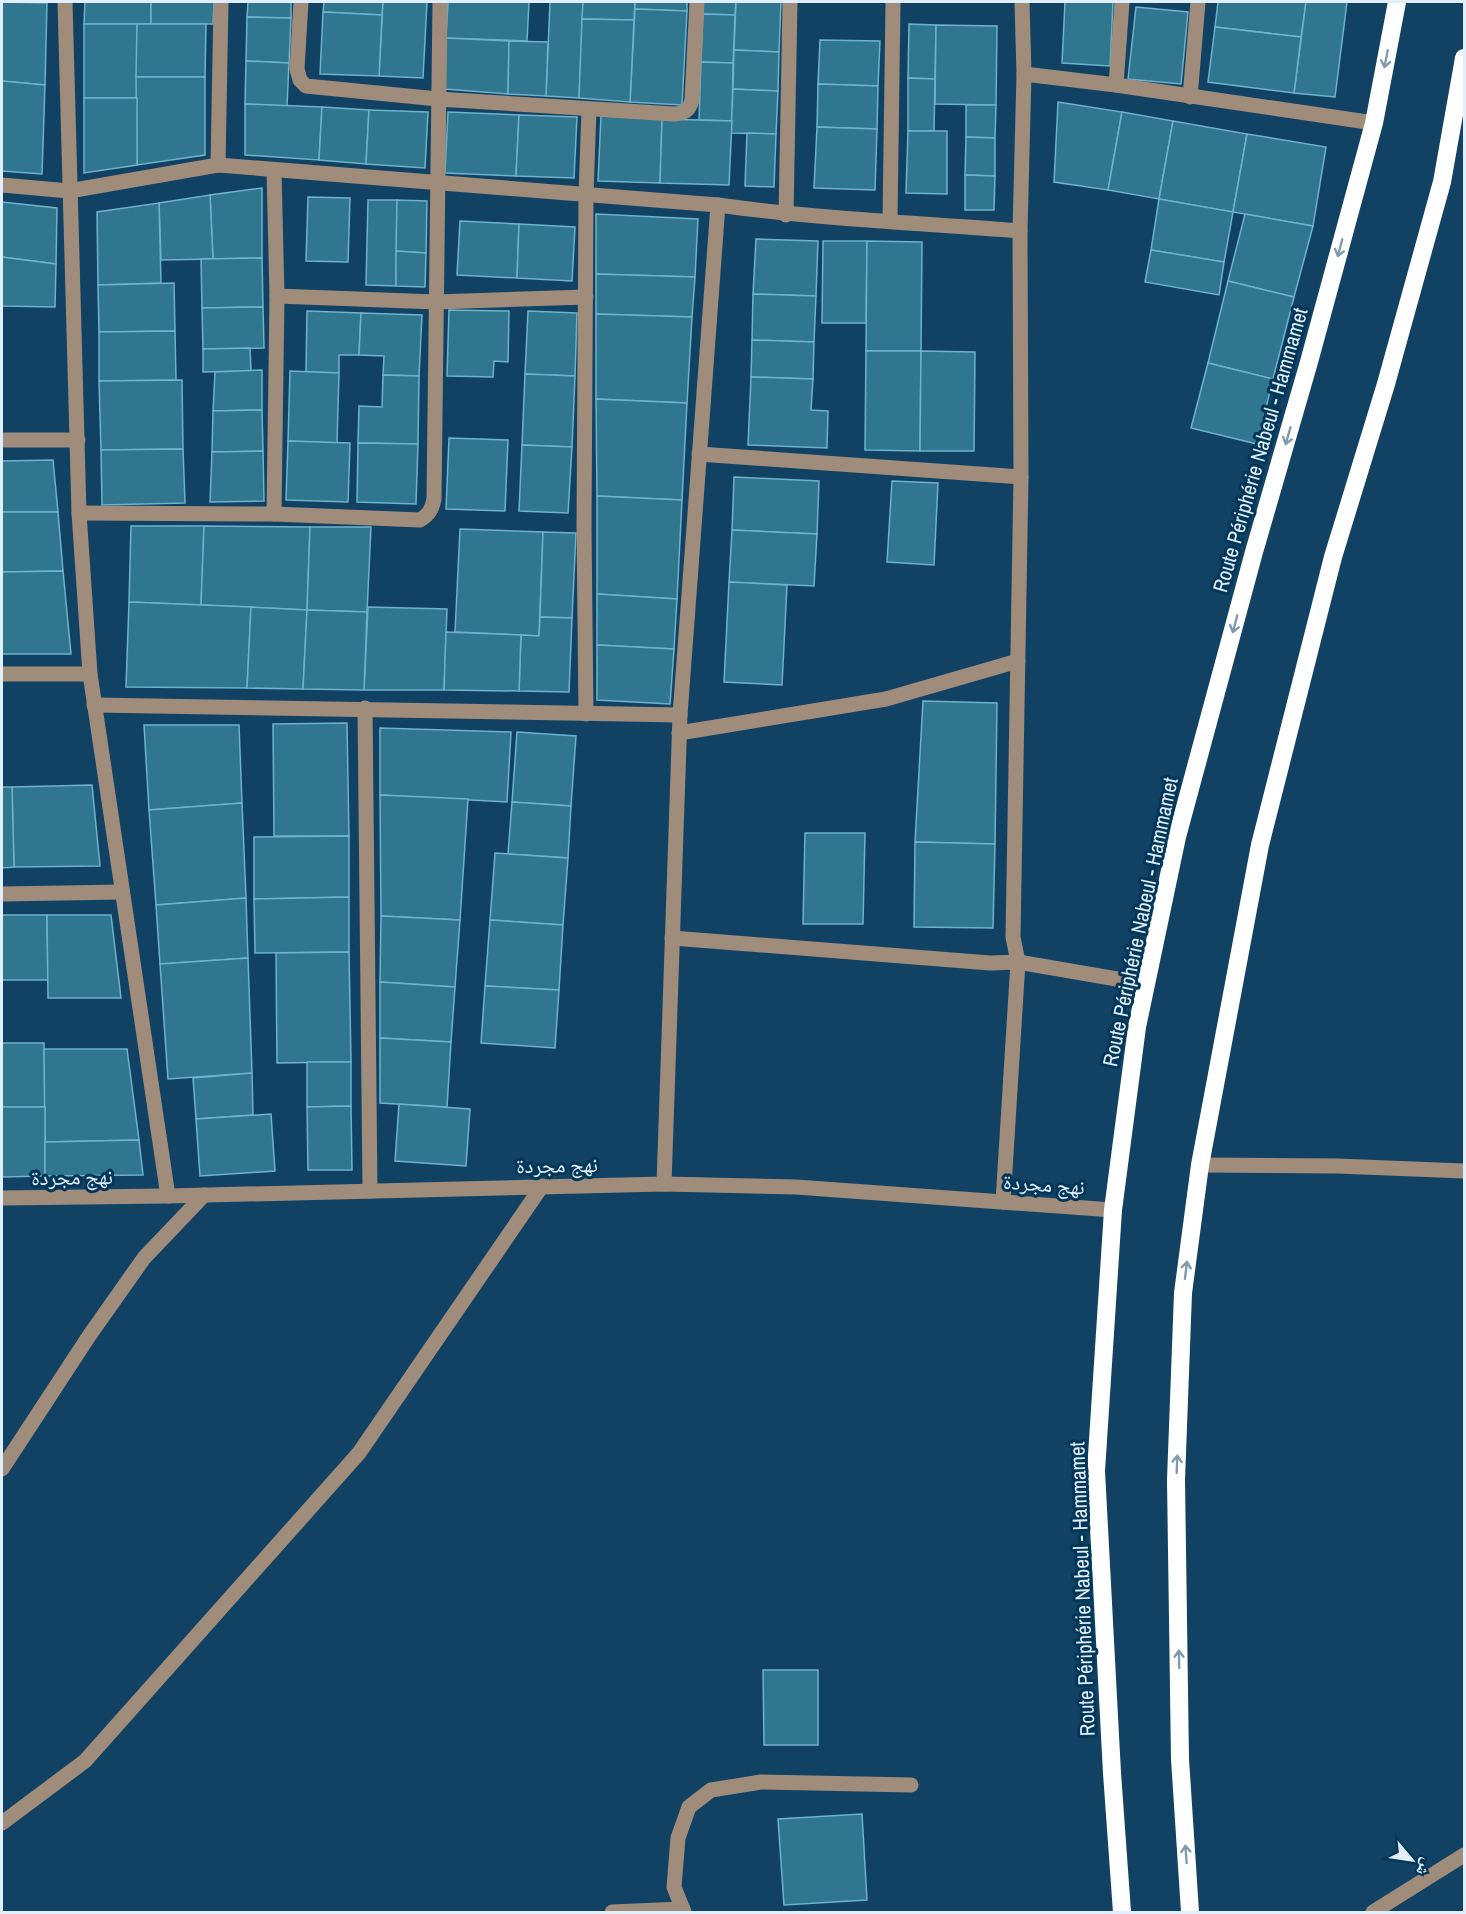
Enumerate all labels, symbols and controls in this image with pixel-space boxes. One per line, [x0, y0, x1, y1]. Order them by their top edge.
one-way arrow [1380, 49, 1391, 68]
one-way arrow [1334, 239, 1345, 258]
street label: Route Périphérie Nabeul - Hammamet [1205, 304, 1315, 596]
one-way arrow [1282, 426, 1293, 445]
one-way arrow [1229, 614, 1240, 633]
street label: Route Périphérie Nabeul - Hammamet [1095, 775, 1185, 1069]
street label: نهج مجردة [516, 1150, 598, 1180]
street label: نهج مجردة [31, 1162, 113, 1192]
street label: نهج مجردة [1002, 1167, 1086, 1201]
one-way arrow [1181, 1260, 1192, 1280]
street label: Route Périphérie Nabeul - Hammamet [1062, 1441, 1102, 1737]
one-way arrow [1171, 1455, 1182, 1475]
one-way arrow [1173, 1650, 1184, 1670]
north arrow [1382, 1830, 1442, 1890]
one-way arrow [1181, 1845, 1192, 1865]
text: ش [1411, 1855, 1439, 1880]

